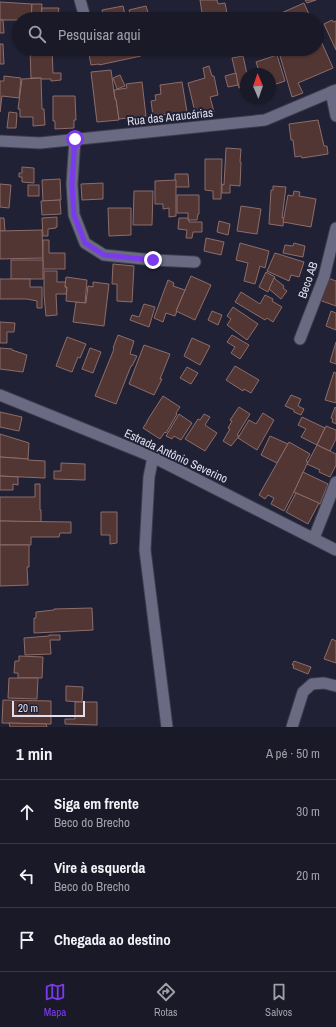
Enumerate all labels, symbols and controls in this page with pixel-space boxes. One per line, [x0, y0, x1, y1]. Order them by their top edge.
search box [12, 12, 324, 56]
icon: search [26, 23, 48, 45]
text: Pesquisar aqui [58, 24, 141, 45]
north arrow [240, 68, 276, 104]
street label: Rua das Araucárias [126, 105, 214, 129]
route start [66, 130, 84, 148]
route end [144, 251, 162, 269]
street label: Beco AB [294, 259, 322, 300]
street label: Estrada Antônio Severino [122, 425, 230, 487]
scale bar [12, 699, 85, 718]
text: 20 m [18, 701, 38, 715]
text: 1 min [16, 742, 52, 765]
text: A pé · 50 m [266, 745, 320, 762]
text: Siga em frente [54, 793, 139, 814]
icon: ahead [16, 801, 38, 823]
text: 30 m [296, 803, 320, 820]
text: Beco do Brecho [54, 814, 130, 831]
text: Vire à esquerda [54, 857, 145, 878]
icon: left [16, 865, 38, 887]
text: 20 m [296, 867, 320, 884]
text: Beco do Brecho [54, 878, 130, 895]
icon: arrive [16, 929, 38, 951]
text: Chegada ao destino [54, 929, 171, 950]
tab: Mapa [44, 981, 66, 1019]
tab: Rotas [154, 981, 178, 1019]
tab: Salvos [265, 981, 292, 1019]

